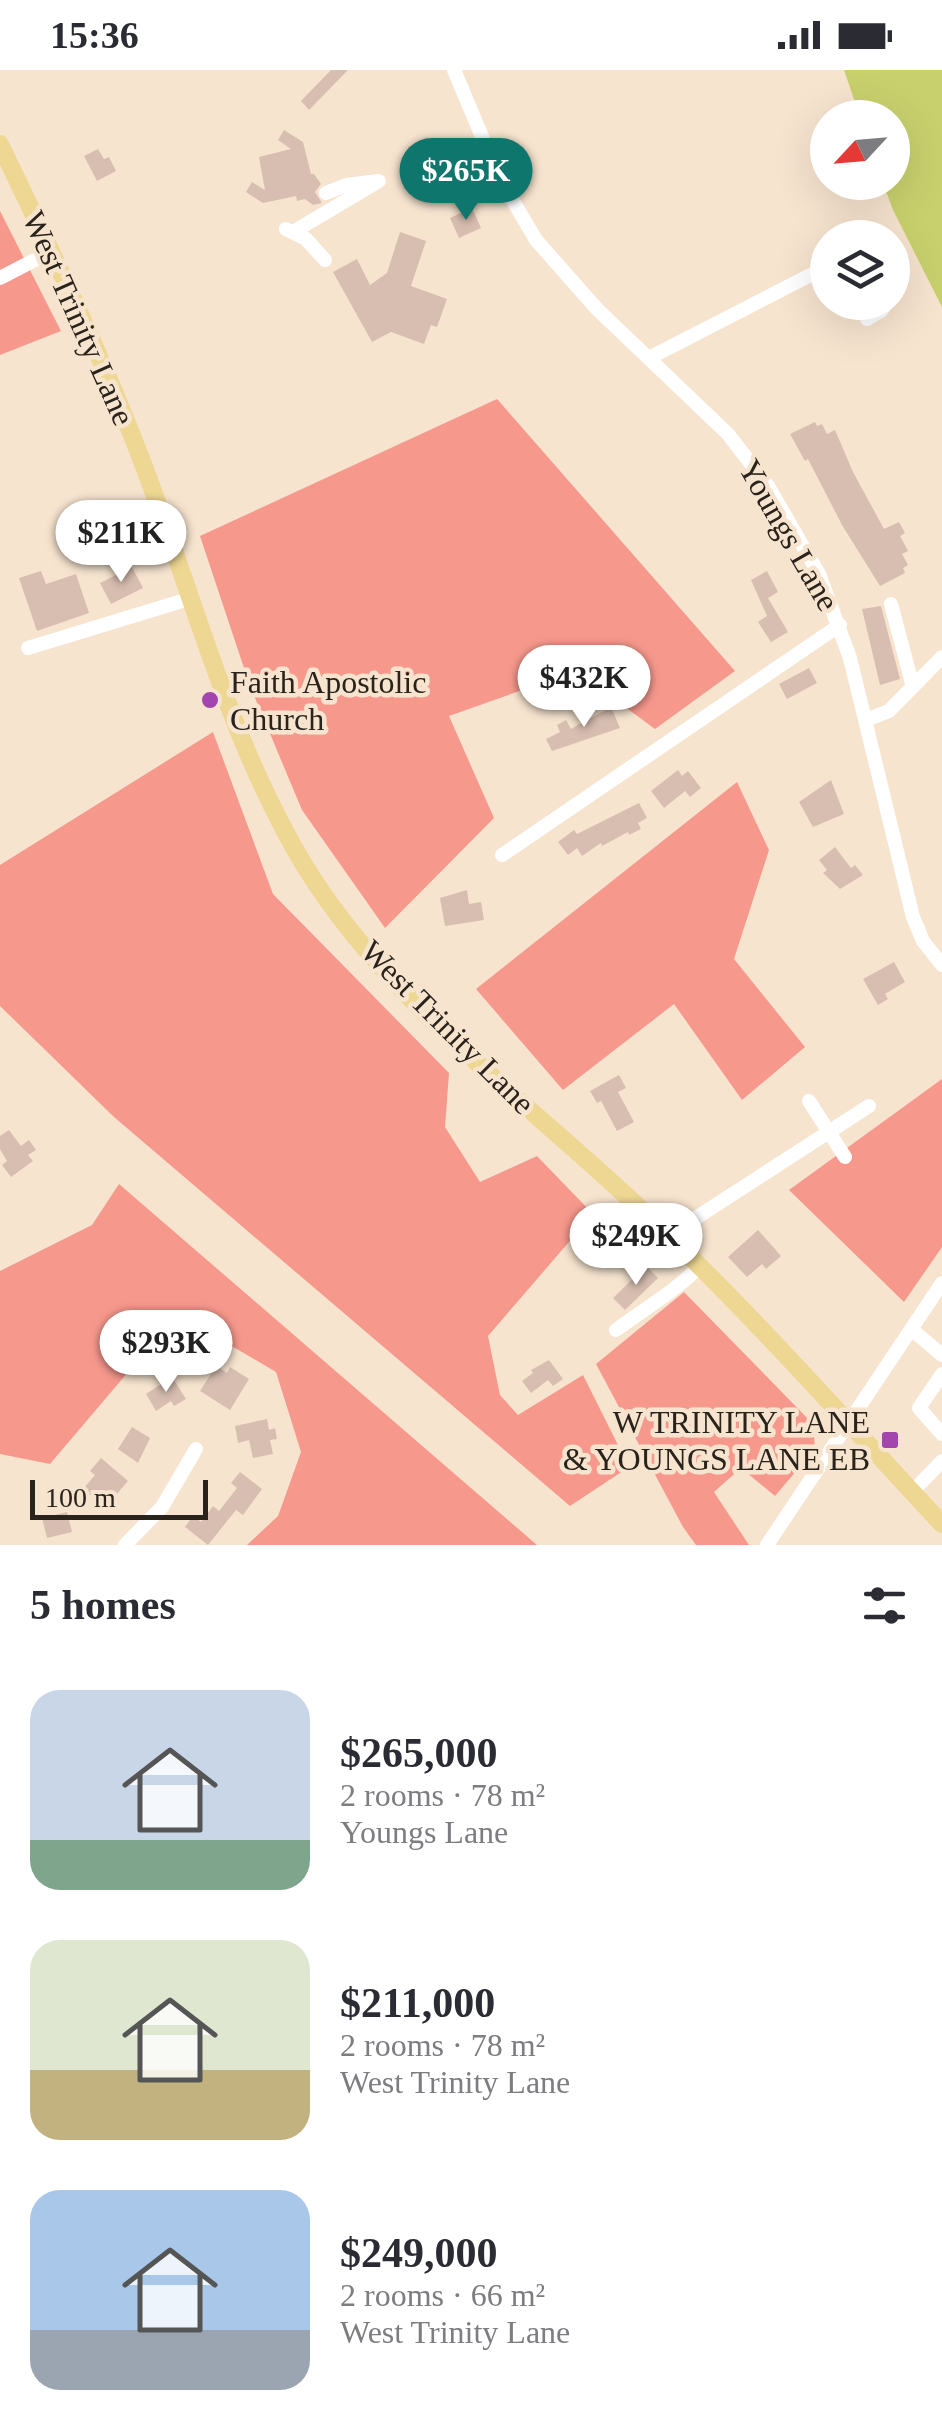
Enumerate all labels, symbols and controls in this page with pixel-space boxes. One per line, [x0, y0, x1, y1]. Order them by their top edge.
text: 15:36 [50, 14, 139, 56]
north arrow [810, 100, 910, 200]
map controls [810, 100, 910, 320]
pin: $265K [396, 138, 536, 223]
text: $265K [422, 152, 510, 188]
street label: West Trinity Lane [16, 205, 142, 431]
button: layers [810, 220, 910, 320]
street label: Youngs Lane [731, 453, 847, 617]
pin: $211K [51, 500, 191, 585]
text: $211K [77, 514, 165, 550]
pin: $432K [514, 645, 654, 730]
text: $432K [540, 659, 628, 695]
place label: Faith Apostolic Church [230, 664, 426, 737]
marker: Faith Apostolic Church [199, 689, 221, 711]
street label: West Trinity Lane [354, 933, 542, 1121]
pin: $249K [566, 1203, 706, 1288]
text: $249K [592, 1217, 680, 1253]
pin: $293K [96, 1310, 236, 1395]
text: $293K [122, 1324, 210, 1360]
place label: W TRINITY LANE & YOUNGS LANE EB [563, 1404, 870, 1477]
marker: W TRINITY LANE & YOUNGS LANE EB [879, 1429, 901, 1451]
scale bar [30, 1475, 208, 1520]
text: 100 m [45, 1482, 116, 1513]
icon: filters [857, 1578, 912, 1633]
text: 5 homes [30, 1582, 176, 1628]
icon: home [110, 1730, 230, 1850]
text: $265,000 [340, 1730, 498, 1776]
text: 2 rooms · 78 m² [340, 1777, 545, 1813]
text: Youngs Lane [340, 1814, 508, 1850]
icon: home [110, 1980, 230, 2100]
text: $211,000 [340, 1980, 495, 2026]
text: 2 rooms · 78 m² [340, 2027, 545, 2063]
text: West Trinity Lane [340, 2064, 570, 2100]
icon: home [110, 2230, 230, 2350]
text: $249,000 [340, 2230, 498, 2276]
text: 2 rooms · 66 m² [340, 2277, 545, 2313]
text: West Trinity Lane [340, 2314, 570, 2350]

